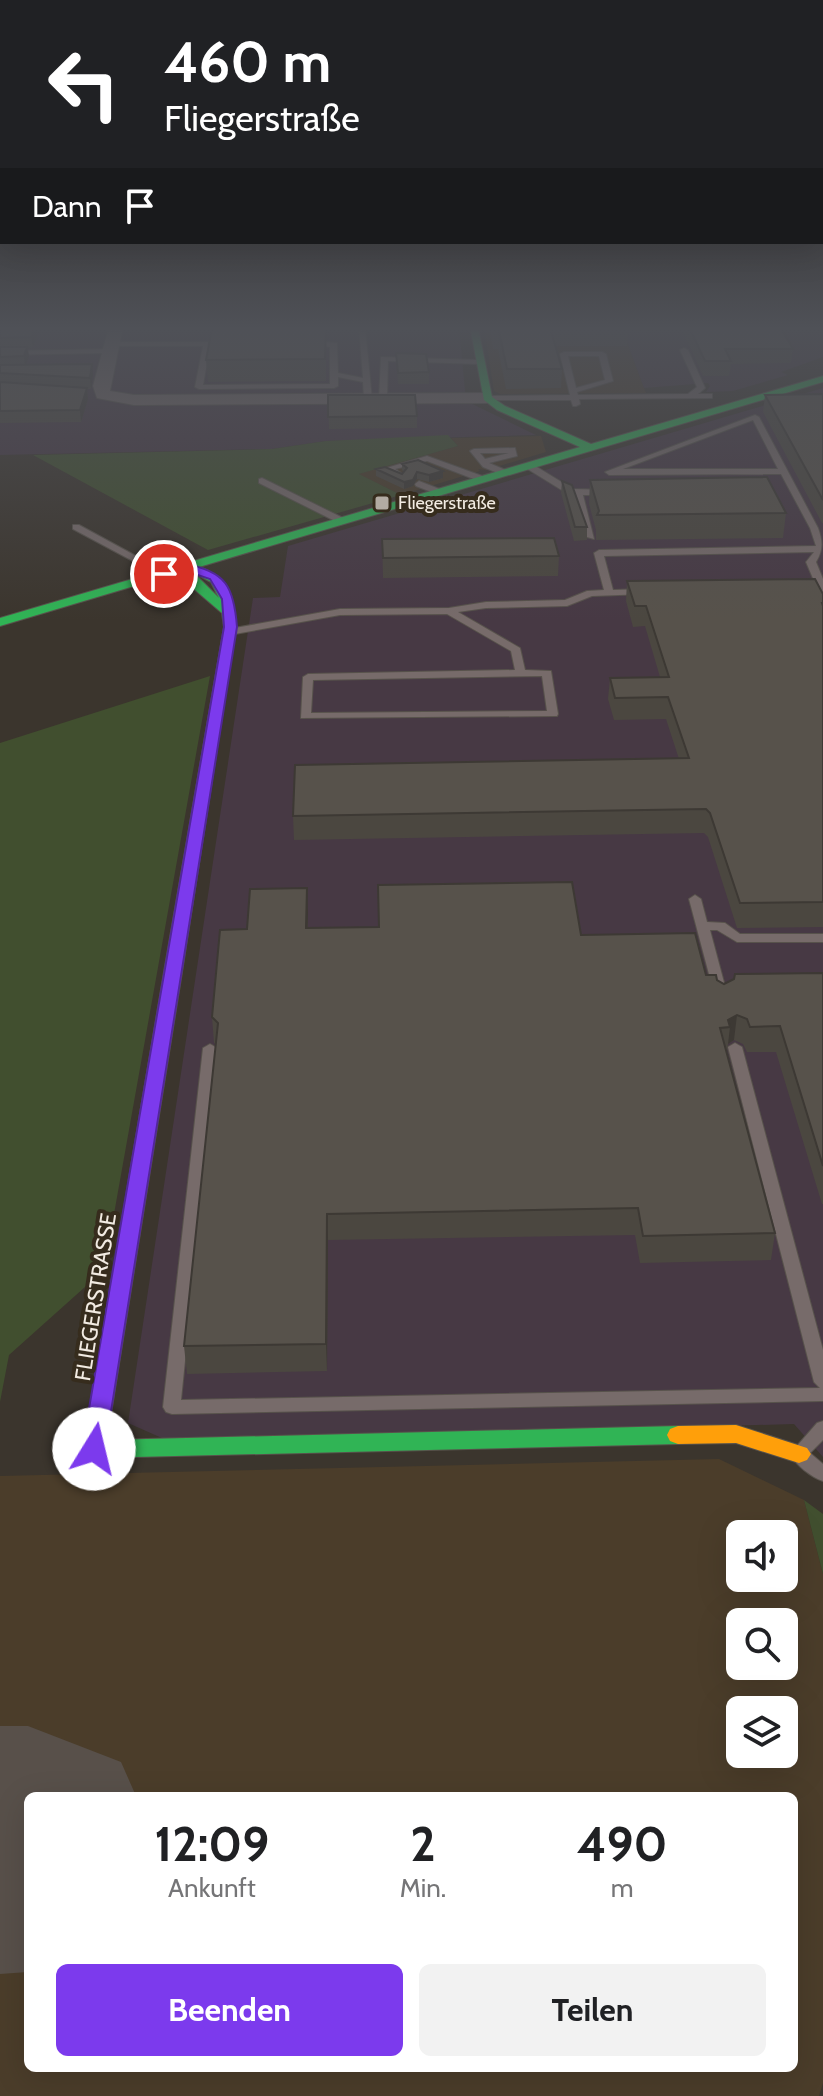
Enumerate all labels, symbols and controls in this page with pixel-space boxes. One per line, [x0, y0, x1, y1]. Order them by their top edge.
text: 460 m [164, 28, 331, 96]
icon: left [32, 32, 136, 136]
text: Fliegerstraße [164, 96, 360, 140]
icon: arrive [118, 184, 162, 228]
text: Dann [32, 188, 102, 225]
place label: Fliegerstraße [398, 492, 496, 514]
marker: Fliegerstraße [373, 494, 391, 512]
pin [130, 540, 198, 608]
icon: arrive [142, 552, 186, 596]
street label: FLIEGERSTRASSE [69, 1211, 122, 1383]
position arrow [52, 1407, 136, 1491]
map controls [726, 1520, 798, 1768]
button: sound [726, 1520, 798, 1592]
button: search [726, 1608, 798, 1680]
button: layers [726, 1696, 798, 1768]
text: 12:09 [155, 1815, 269, 1873]
text: 2 [410, 1815, 436, 1873]
text: 490 [577, 1815, 667, 1873]
text: Ankunft [168, 1872, 256, 1904]
text: Min. [400, 1872, 446, 1904]
text: m [611, 1872, 633, 1904]
button: Beenden [56, 1964, 403, 2056]
button: Teilen [419, 1964, 766, 2056]

